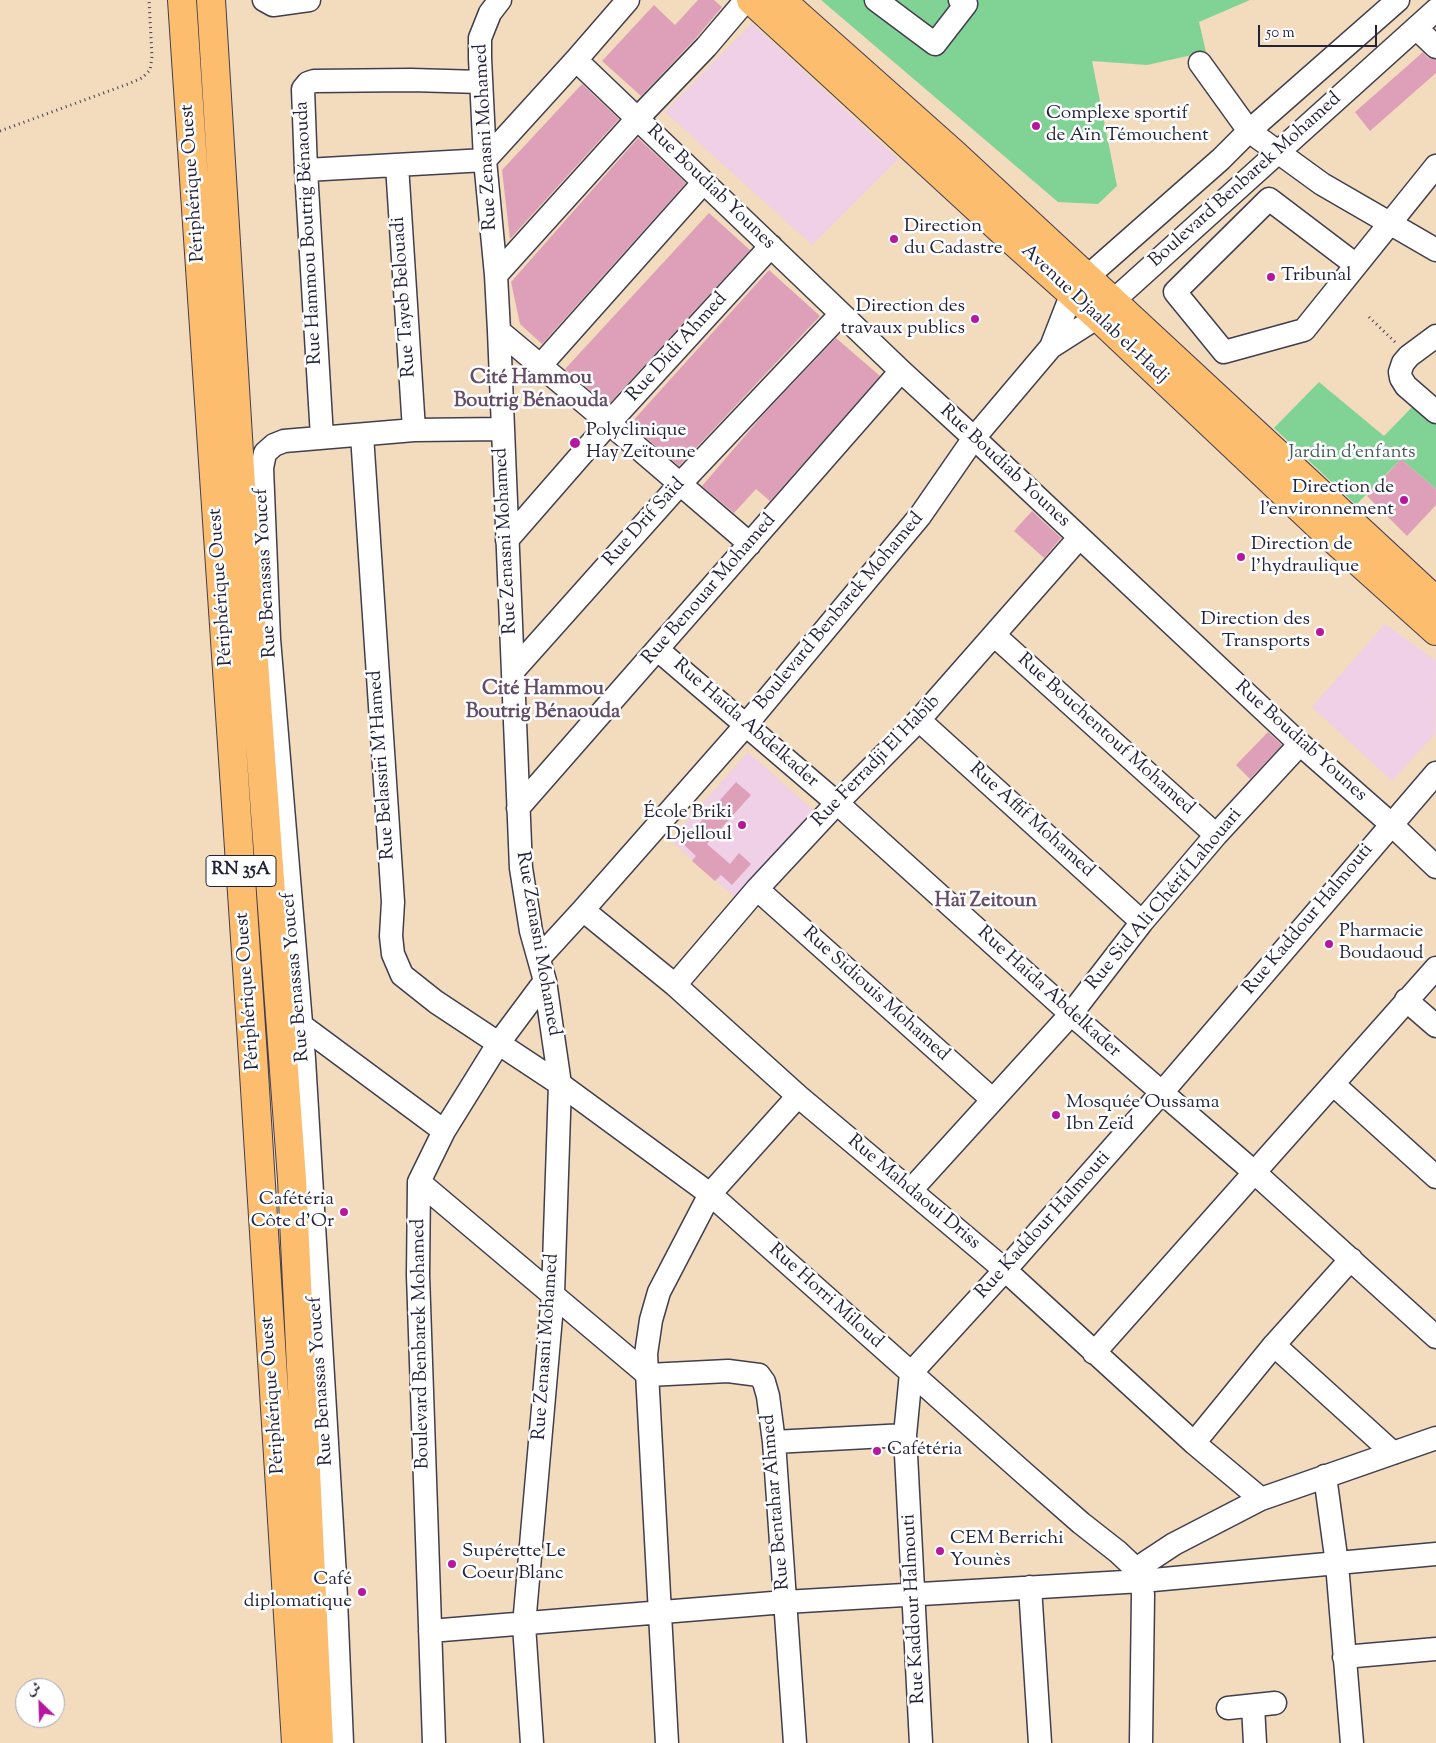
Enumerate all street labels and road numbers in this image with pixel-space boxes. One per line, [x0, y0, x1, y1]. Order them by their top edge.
street label: Rue Zenasni Mohamed [471, 43, 503, 231]
street label: Boulevard Benbarek Mohamed [1145, 89, 1347, 273]
street label: Rue Hammou Boutrig Bénaouda [292, 100, 328, 366]
street label: Périphérique Ouest [177, 103, 211, 263]
street label: Rue Boudiab Younes [641, 121, 779, 255]
street label: Rue Tayeb Belouadi [388, 216, 422, 378]
street label: Avenue Djaalab el-Hadj [1015, 241, 1173, 389]
street label: Rue Didi Ahmed [623, 289, 733, 407]
street label: Rue Boudiab Younes [934, 401, 1074, 533]
street label: Rue Zenasni Mohamed [491, 447, 523, 635]
street label: Rue Drif Saïd [599, 474, 691, 572]
street label: Rue Benassas Youcef [251, 488, 283, 658]
street label: Périphérique Ouest [205, 507, 239, 667]
street label: Boulevard Benbarek Mohamed [751, 509, 929, 715]
street label: Rue Benouar Mohamed [638, 510, 782, 670]
street label: Rue Bouchentouf Mohamed [1012, 649, 1198, 821]
street label: Rue Haida Abdelkader [668, 655, 822, 793]
street label: Rue Belassiri M'Hamed [365, 669, 401, 861]
street label: Rue Boudiab Younes [1229, 677, 1371, 807]
street label: Rue Ferradji El Habib [808, 691, 946, 833]
street label: Rue Affif Mohamed [964, 759, 1098, 883]
street label: Rue Sid Ali Chérif Lahouari [1082, 804, 1248, 996]
street label: Rue Kaddour Halmouti [1239, 840, 1379, 1000]
street label: Rue Zenasni Mohamed [510, 850, 564, 1038]
road number: RN 35A [206, 856, 276, 886]
street label: Rue Benassas Youcef [278, 891, 316, 1063]
street label: Périphérique Ouest [232, 911, 266, 1071]
street label: Rue Sidiouis Mohamed [797, 923, 953, 1067]
street label: Rue Haida Abdelkader [971, 923, 1125, 1063]
street label: Rue Mahdaoui Driss [842, 1131, 984, 1255]
street label: Rue Kaddour Halmouti [972, 1148, 1116, 1304]
street label: Boulevard Benbarek Mohamed [408, 1218, 436, 1470]
street label: Rue Horri Miloud [763, 1240, 887, 1354]
street label: Rue Zenasni Mohamed [529, 1253, 565, 1441]
street label: Rue Benassas Youcef [305, 1295, 339, 1467]
street label: Périphérique Ouest [257, 1315, 291, 1475]
street label: Rue Bentahar Ahmed [758, 1413, 796, 1591]
street label: Rue Kaddour Halmouti [899, 1513, 931, 1705]

